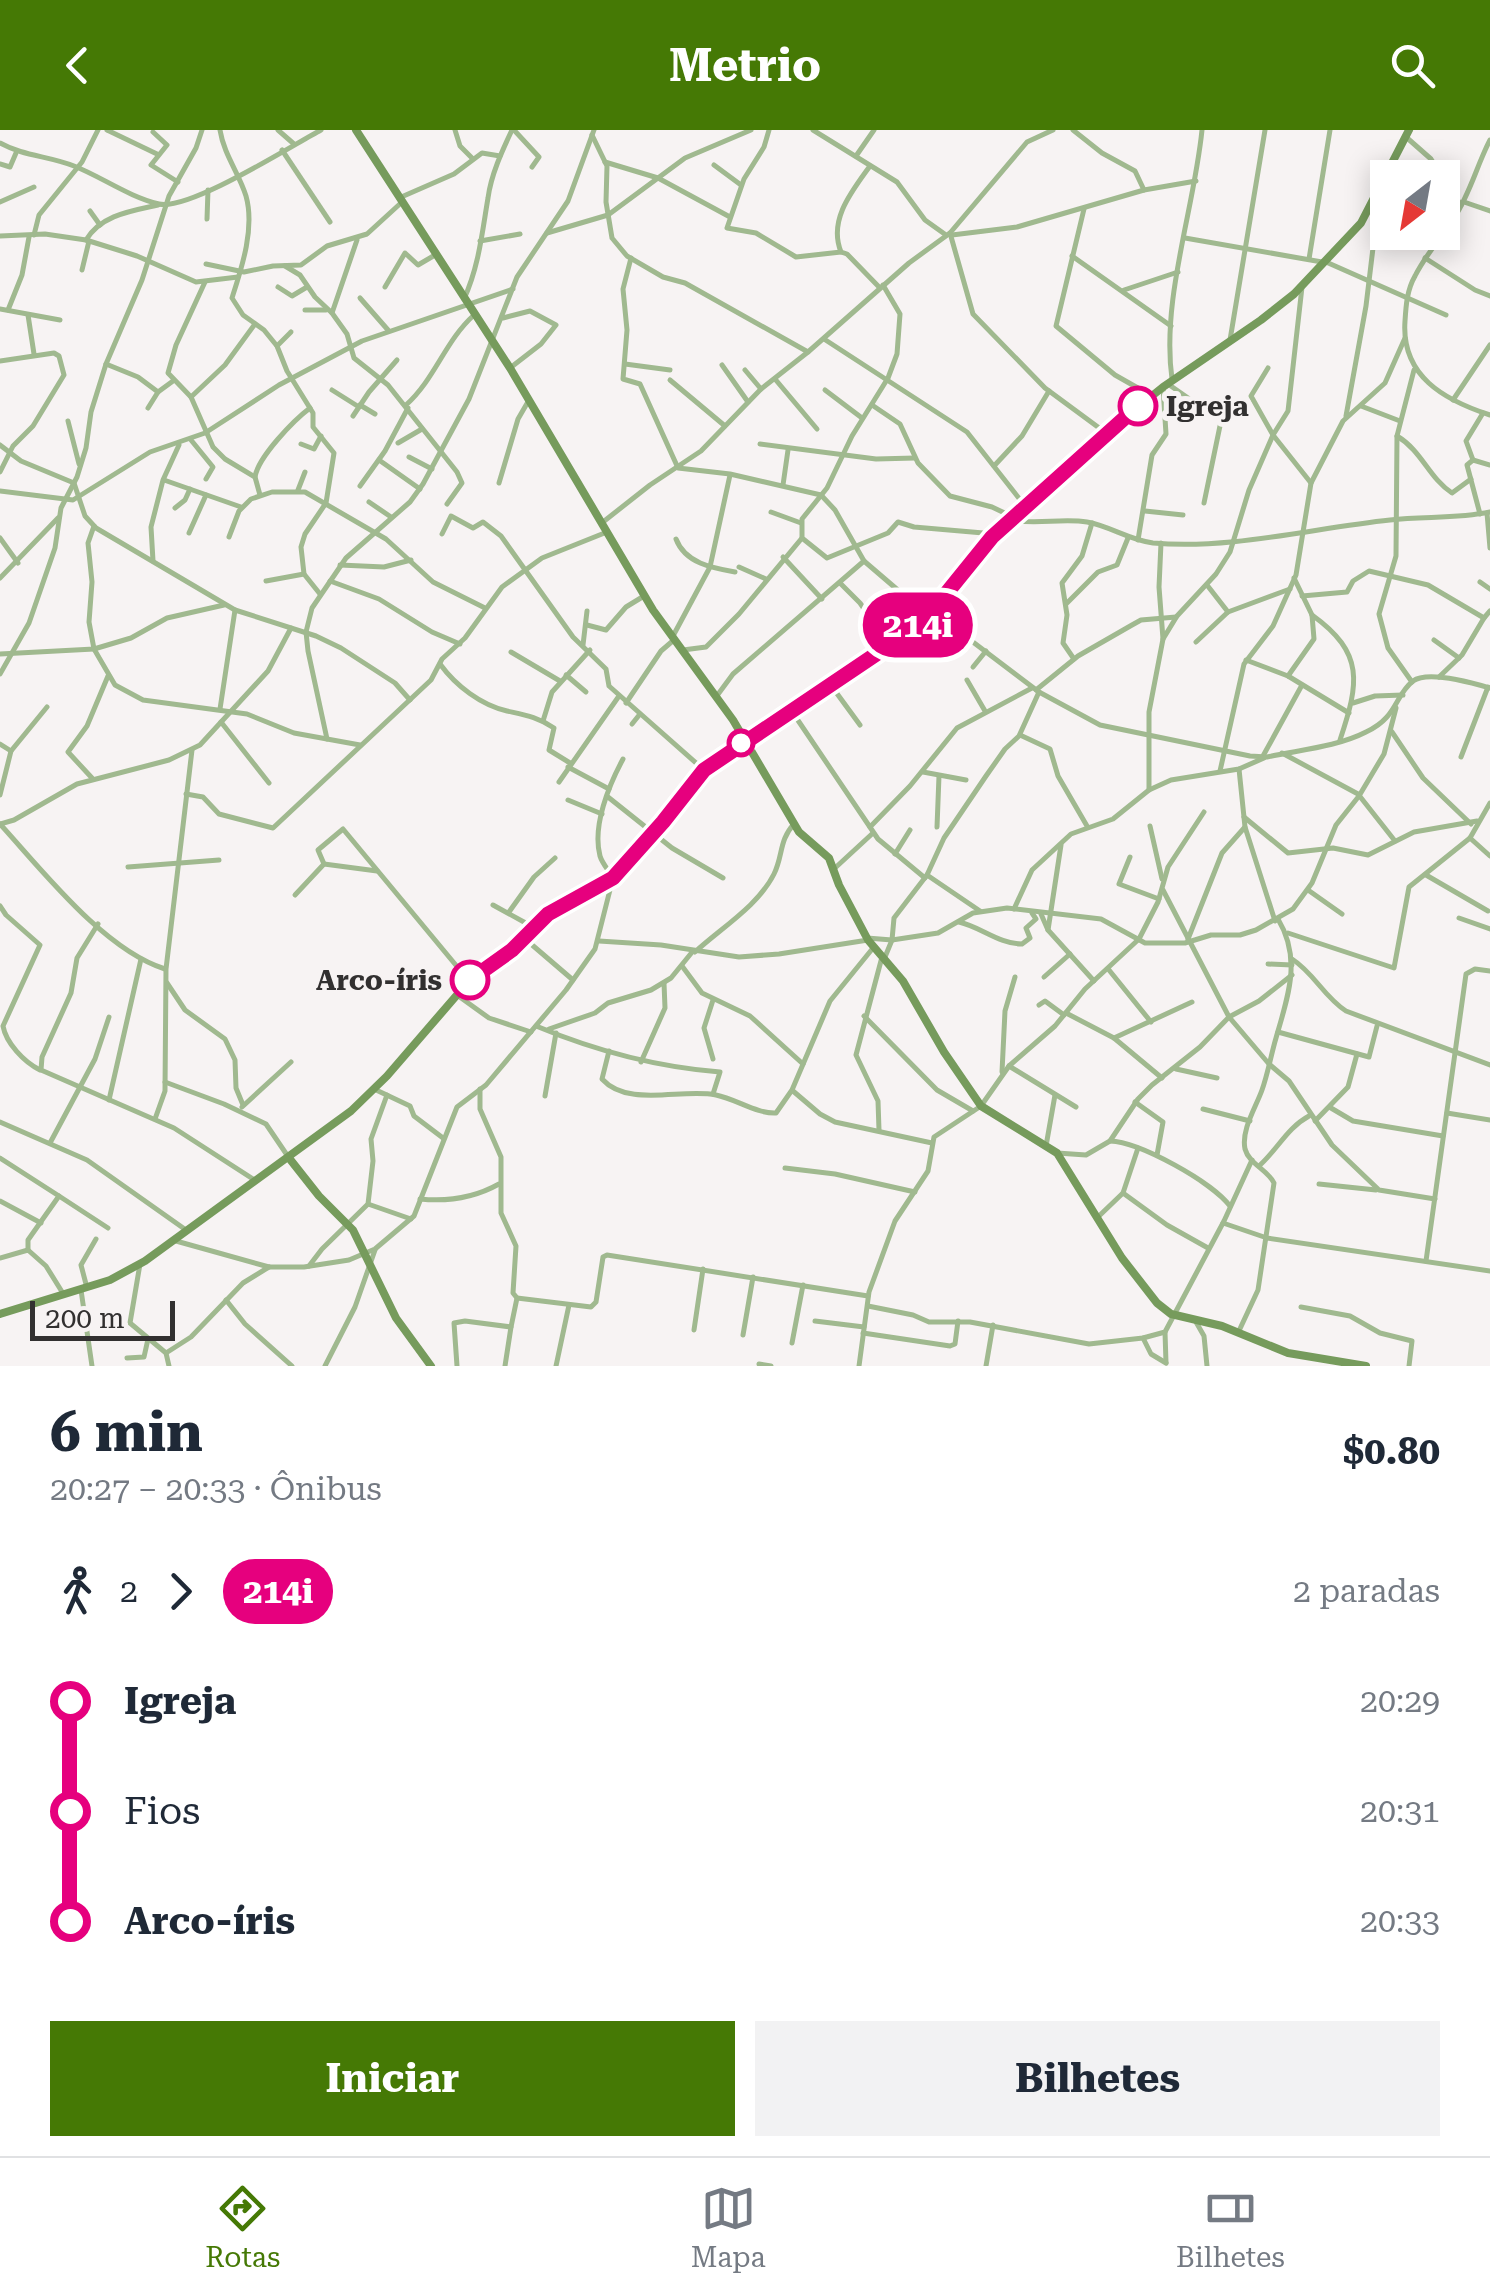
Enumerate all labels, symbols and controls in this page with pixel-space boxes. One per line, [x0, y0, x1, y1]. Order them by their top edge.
icon: back [50, 38, 105, 93]
icon: search [1385, 38, 1440, 93]
text: Metrio [669, 39, 821, 92]
north arrow [1370, 160, 1460, 250]
map controls [1370, 160, 1460, 250]
marker: Igreja [1119, 387, 1157, 425]
place label: Igreja [1166, 390, 1249, 423]
line badge: 214i [848, 592, 988, 658]
text: 214i [883, 605, 953, 646]
unlabelled marker [728, 730, 754, 756]
marker: Arco-íris [451, 961, 489, 999]
place label: Arco-íris [316, 964, 442, 997]
scale bar [30, 1296, 175, 1340]
text: 200 m [45, 1302, 125, 1335]
text: 6 min [50, 1400, 203, 1464]
text: $0.80 [1343, 1429, 1440, 1473]
text: 20:27 – 20:33 · Ônibus [50, 1470, 382, 1508]
icon: walk [50, 1564, 105, 1619]
icon: forward [153, 1564, 208, 1619]
text: 214i [243, 1571, 313, 1612]
text: 2 [120, 1572, 138, 1610]
text: 2 paradas [1293, 1572, 1440, 1610]
text: Igreja [124, 1679, 236, 1723]
text: 20:29 [1360, 1682, 1440, 1720]
text: Fios [124, 1789, 200, 1833]
text: 20:31 [1360, 1792, 1440, 1830]
text: Arco-íris [124, 1899, 295, 1943]
text: 20:33 [1360, 1902, 1440, 1940]
button: Iniciar [50, 2021, 735, 2136]
button: Bilhetes [755, 2021, 1440, 2136]
tab: Rotas [205, 2181, 280, 2274]
tab: Mapa [691, 2181, 766, 2274]
tab: Bilhetes [1176, 2181, 1285, 2274]

